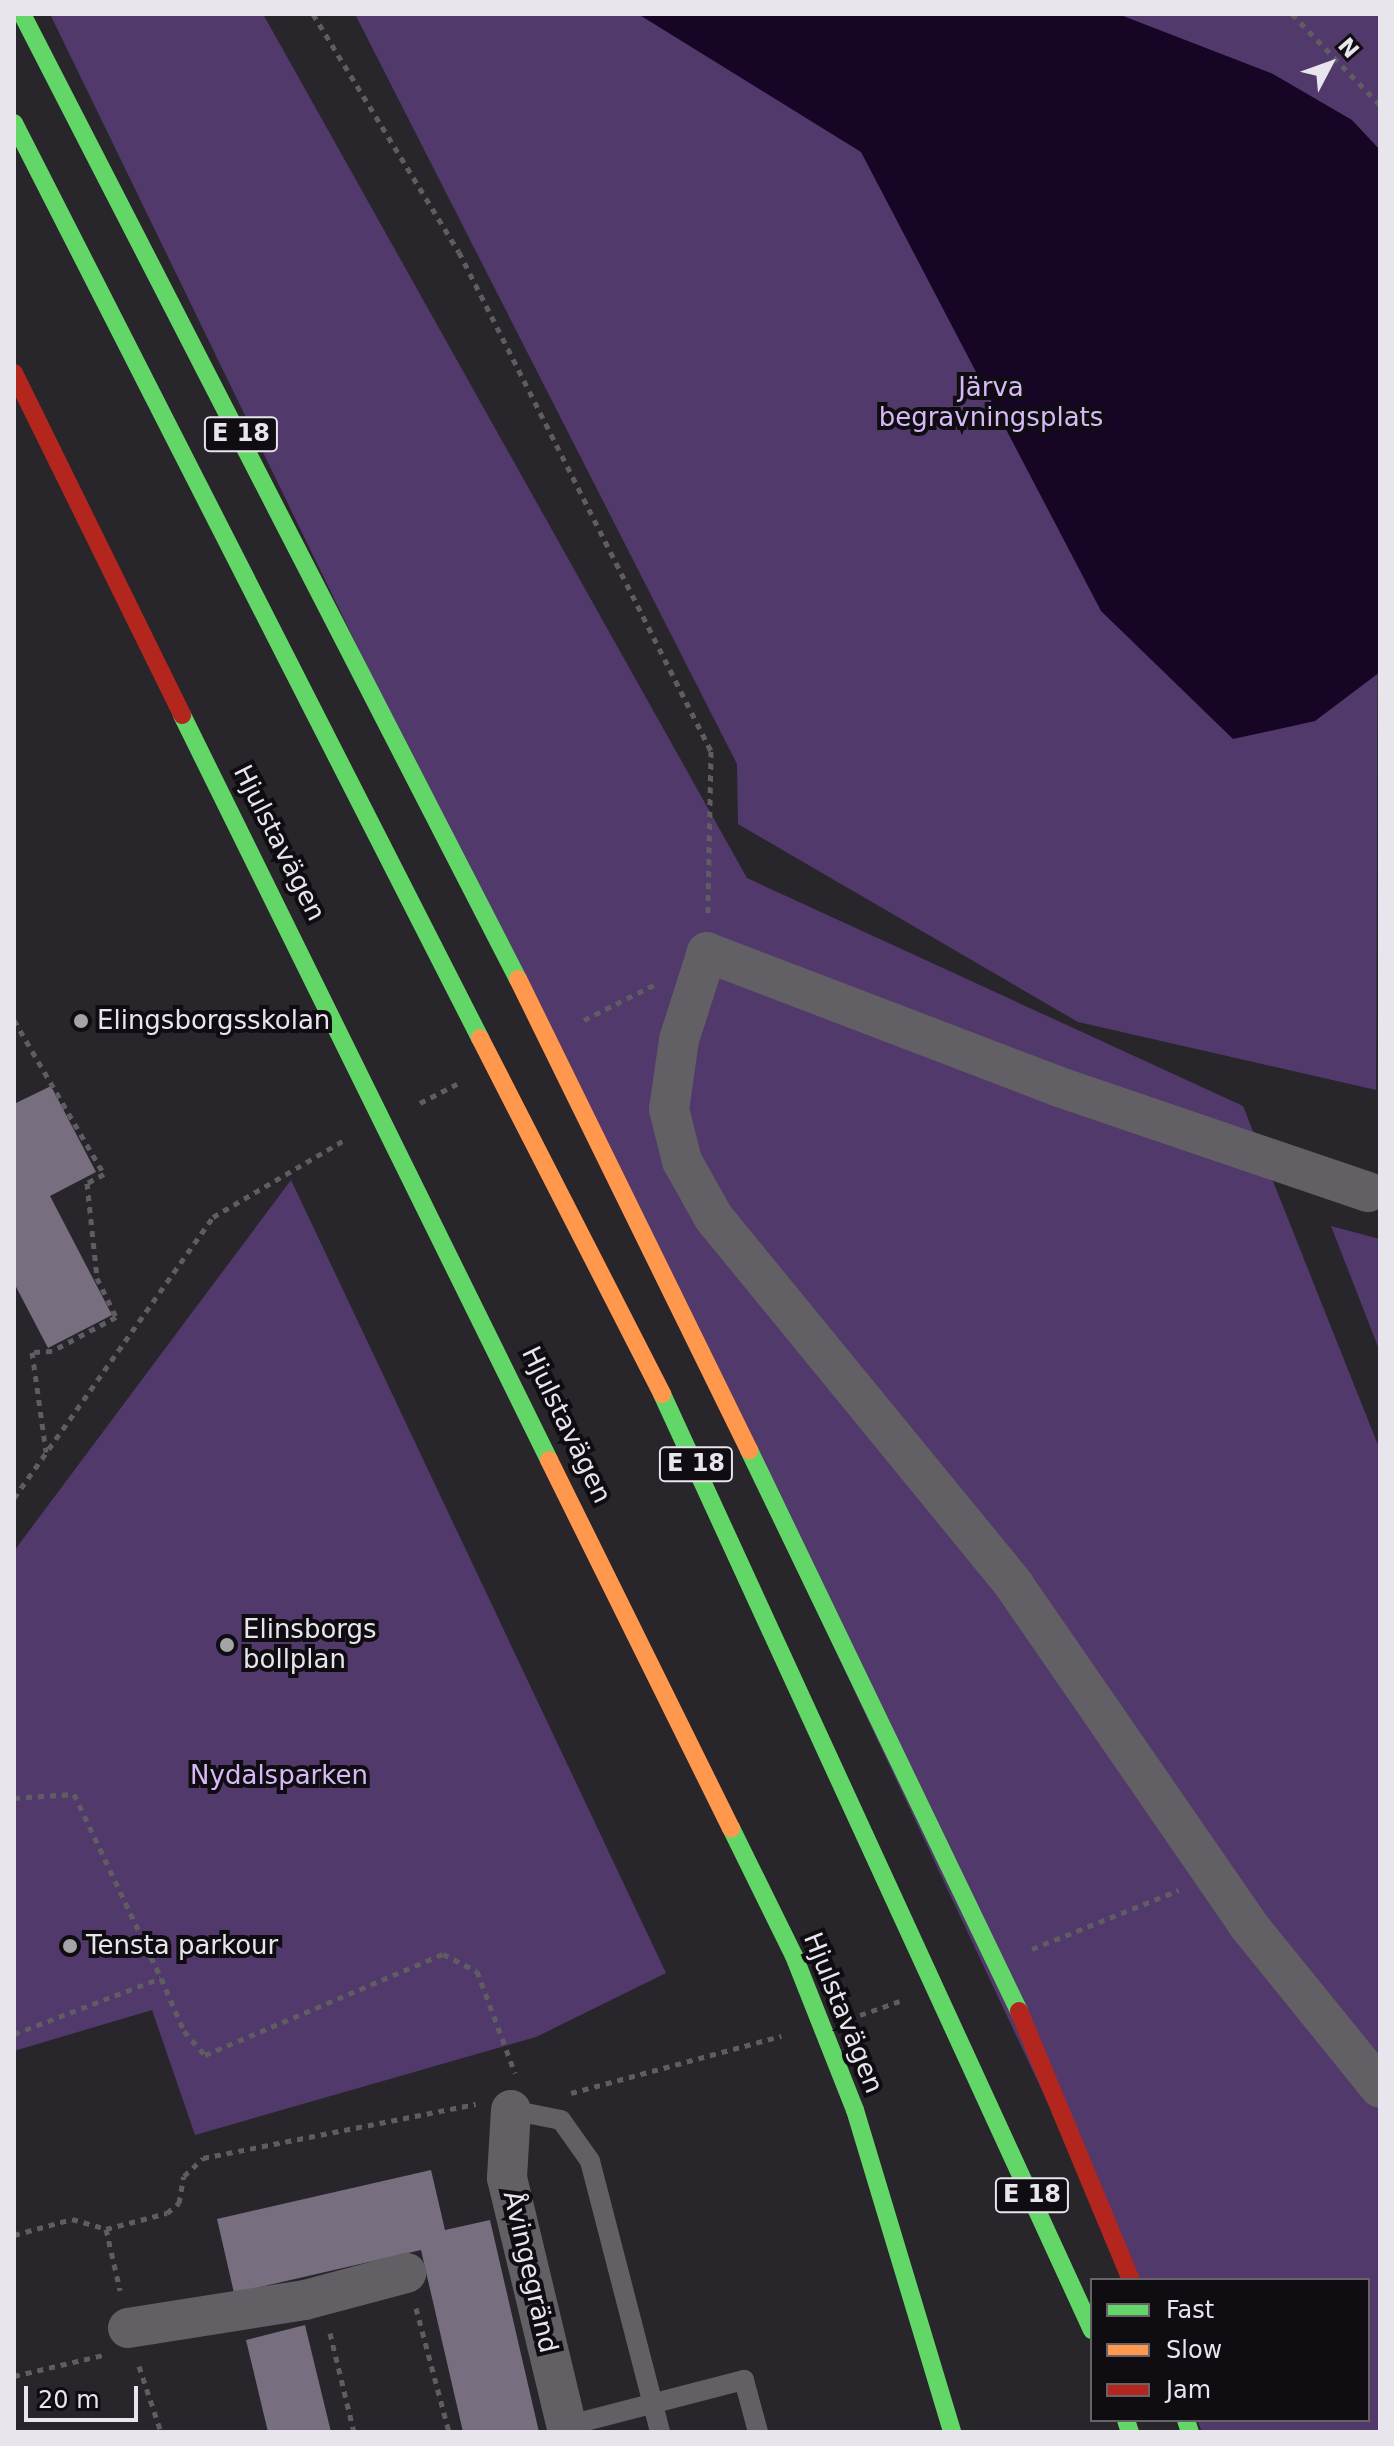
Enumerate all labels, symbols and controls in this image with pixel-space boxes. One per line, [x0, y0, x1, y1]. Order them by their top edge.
north arrow [1290, 24, 1370, 104]
text: N [1333, 33, 1364, 63]
park label: Järva begravningsplats [879, 372, 1103, 434]
road number: E 18 [203, 414, 279, 454]
street label: Hjulstavägen [226, 760, 332, 926]
place label: Elingsborgsskolan [97, 1005, 330, 1037]
marker: Elingsborgsskolan [72, 1012, 90, 1030]
street label: Hjulstavägen [515, 1342, 617, 1508]
road number: E 18 [658, 1444, 734, 1484]
place label: Elinsborgs bollplan [243, 1614, 377, 1676]
marker: Elinsborgs bollplan [218, 1636, 236, 1654]
park label: Nydalsparken [190, 1760, 368, 1792]
street label: Hjulstavägen [797, 1928, 889, 2098]
place label: Tensta parkour [86, 1930, 278, 1962]
marker: Tensta parkour [61, 1937, 79, 1955]
road number: E 18 [994, 2175, 1070, 2215]
street label: Åvingegränd [496, 2188, 564, 2356]
legend [1090, 2278, 1370, 2422]
text: Fast [1166, 2296, 1214, 2324]
text: Slow [1166, 2336, 1222, 2364]
scale bar [28, 2370, 142, 2420]
text: Jam [1166, 2376, 1211, 2404]
text: 20 m [38, 2386, 100, 2414]

